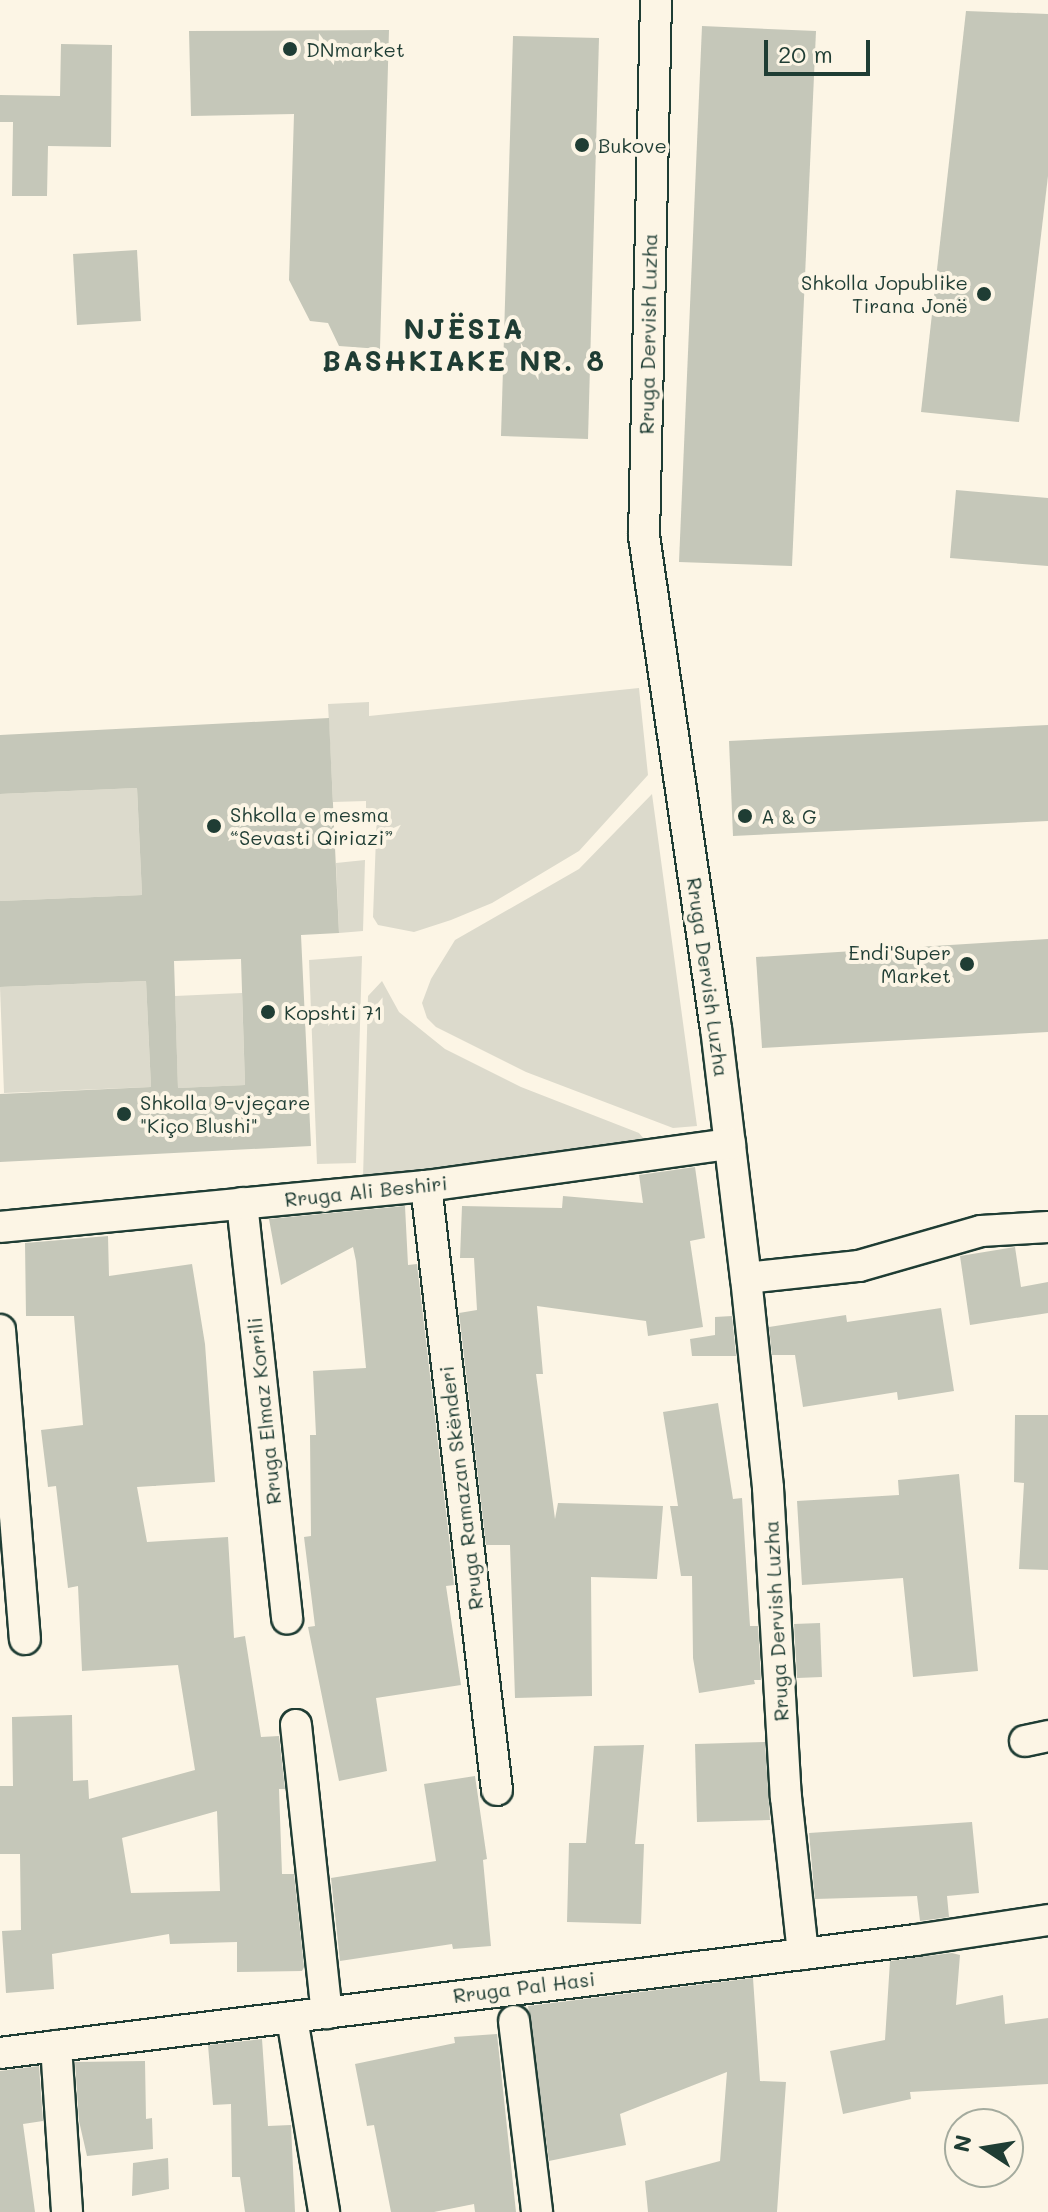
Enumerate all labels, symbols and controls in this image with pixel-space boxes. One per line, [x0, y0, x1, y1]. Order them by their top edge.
scale bar [768, 24, 874, 74]
place label: DNmarket [306, 37, 405, 61]
text: 20 m [778, 38, 833, 69]
marker: DNmarket [281, 40, 299, 58]
place label: Bukove [598, 133, 667, 157]
marker: Bukove [573, 136, 591, 154]
street label: Rruga Dervish Luzha [634, 233, 662, 435]
place label: Shkolla Jopublike Tirana Jonë [801, 270, 968, 317]
marker: Shkolla Jopublike Tirana Jonë [975, 285, 993, 303]
district label: NJËSIA BASHKIAKE NR. 8 [322, 311, 606, 377]
place label: Shkolla e mesma “Sevasti Qiriazi” [230, 802, 393, 849]
place label: A & G [761, 804, 817, 828]
marker: A & G [736, 807, 754, 825]
marker: Shkolla e mesma “Sevasti Qiriazi” [205, 817, 223, 835]
street label: Rruga Dervish Luzha [682, 876, 734, 1078]
place label: Endi'Super Market [848, 940, 951, 987]
marker: Endi'Super Market [958, 955, 976, 973]
place label: Kopshti 71 [284, 1000, 383, 1024]
marker: Kopshti 71 [259, 1003, 277, 1021]
place label: Shkolla 9-vjeçare "Kiço Blushi" [140, 1090, 310, 1137]
marker: Shkolla 9-vjeçare "Kiço Blushi" [115, 1105, 133, 1123]
street label: Rruga Ali Beshiri [283, 1171, 449, 1211]
street label: Rruga Elmaz Korrili [242, 1316, 286, 1506]
street label: Rruga Ramazan Skënderi [434, 1365, 488, 1611]
street label: Rruga Dervish Luzha [759, 1520, 793, 1722]
street label: Rruga Pal Hasi [452, 1966, 596, 2008]
north arrow [944, 2108, 1024, 2188]
text: N [946, 2132, 978, 2155]

